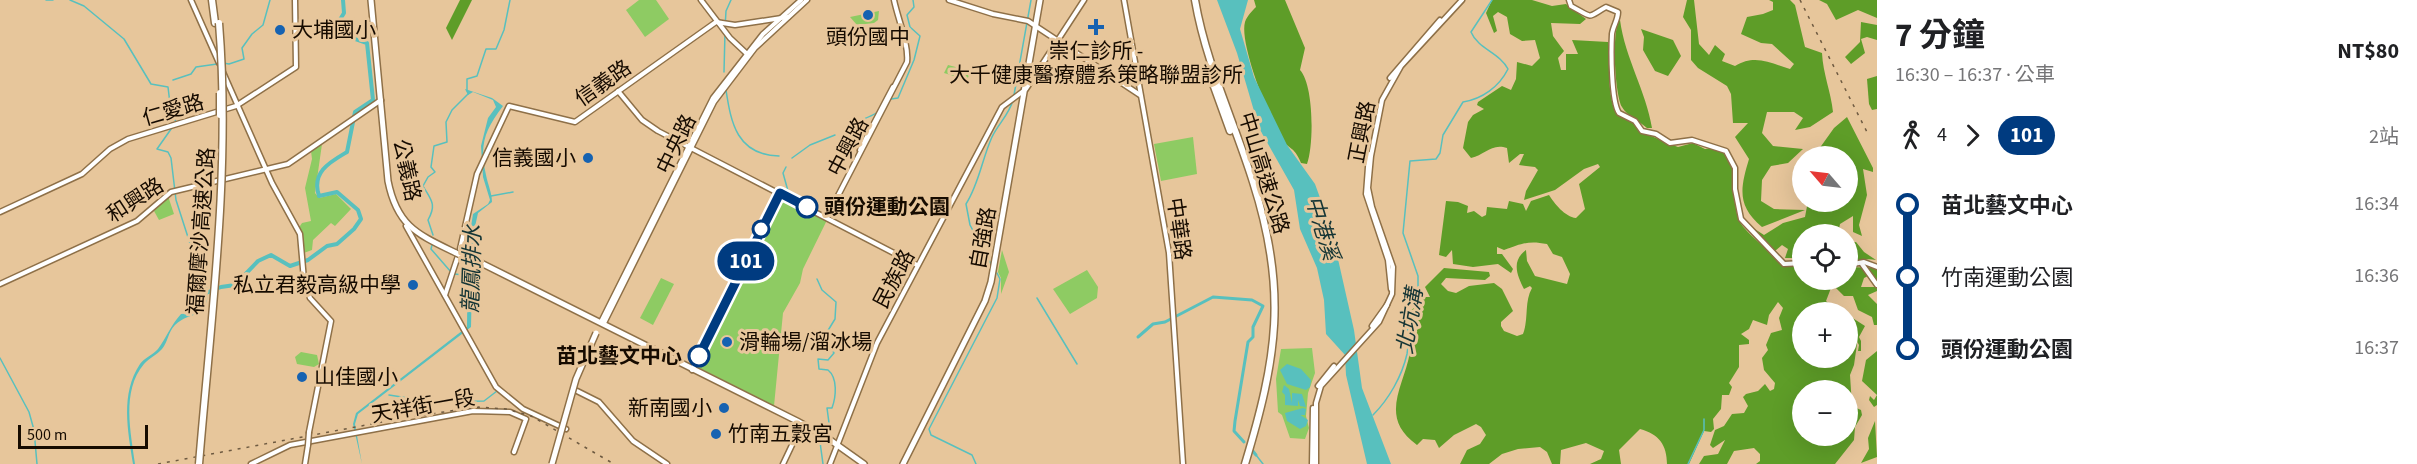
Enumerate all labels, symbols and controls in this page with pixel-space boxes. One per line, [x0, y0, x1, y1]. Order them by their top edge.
marker: 頭份國中 [861, 8, 875, 22]
text: 7 分鐘 [1895, 12, 1985, 59]
place label: 大埔國小 [292, 15, 376, 45]
marker: 崇仁診所 - 大千健康醫療體系策略聯盟診所 [1087, 18, 1105, 36]
place label: 頭份國中 [826, 22, 910, 52]
marker: 大埔國小 [273, 23, 287, 37]
text: NT$80 [2337, 35, 2399, 67]
place label: 崇仁診所 - 大千健康醫療體系策略聯盟診所 [949, 36, 1243, 90]
street label: 信義路 [569, 53, 637, 113]
text: 16:30 – 16:37 · 公車 [1895, 61, 2055, 89]
street label: 仁愛路 [139, 87, 207, 133]
street label: 正興路 [1341, 98, 1383, 166]
street label: 中山高速公路 [1231, 108, 1297, 238]
street label: 中央路 [649, 109, 703, 179]
street label: 中興路 [820, 112, 876, 182]
icon: walk [1895, 119, 1928, 152]
icon: forward [1956, 119, 1989, 152]
text: 101 [2010, 120, 2043, 150]
text: 4 [1937, 121, 1947, 149]
text: 2站 [2369, 123, 2399, 151]
street label: 公義路 [386, 136, 428, 204]
place label: 信義國小 [492, 143, 576, 173]
street label: 福爾摩沙高速公路 [180, 146, 222, 316]
north arrow [1792, 146, 1858, 212]
map controls [1792, 146, 1858, 446]
marker: 信義國小 [581, 151, 595, 165]
street label: 和興路 [100, 170, 170, 230]
text: 苗北藝文中心 [1941, 190, 2073, 222]
text: 16:34 [2354, 190, 2399, 218]
place label: 頭份運動公園 [824, 192, 950, 222]
water label: 中港溪 [1297, 192, 1348, 267]
marker: 頭份運動公園 [796, 196, 818, 218]
street label: 中華路 [1160, 196, 1198, 262]
street label: 自強路 [963, 204, 1003, 272]
unlabelled marker [752, 220, 770, 238]
water label: 龍鳳排水 [454, 223, 490, 314]
button: locate [1792, 224, 1858, 290]
line badge: 101 [712, 242, 780, 280]
street label: 民族路 [866, 244, 922, 314]
text: 101 [729, 246, 763, 276]
text: 竹南運動公園 [1941, 262, 2073, 294]
text: 16:36 [2354, 262, 2399, 290]
place label: 私立君毅高級中學 [233, 270, 401, 300]
marker: 私立君毅高級中學 [406, 278, 420, 292]
water label: 北坑溝 [1389, 283, 1431, 356]
button: + [1792, 302, 1858, 368]
place label: 滑輪場/溜冰場 [739, 327, 872, 357]
text: 頭份運動公園 [1941, 334, 2073, 366]
text: 16:37 [2354, 334, 2399, 362]
marker: 滑輪場/溜冰場 [720, 335, 734, 349]
place label: 苗北藝文中心 [556, 341, 682, 371]
marker: 苗北藝文中心 [688, 345, 710, 367]
place label: 山佳國小 [314, 362, 398, 392]
marker: 山佳國小 [295, 370, 309, 384]
button: − [1792, 380, 1858, 446]
street label: 天祥街一段 [369, 382, 477, 430]
place label: 新南國小 [628, 393, 712, 423]
marker: 新南國小 [717, 401, 731, 415]
place label: 竹南五穀宮 [728, 419, 833, 449]
scale bar [18, 422, 148, 450]
text: 500 m [27, 424, 67, 446]
marker: 竹南五穀宮 [709, 427, 723, 441]

